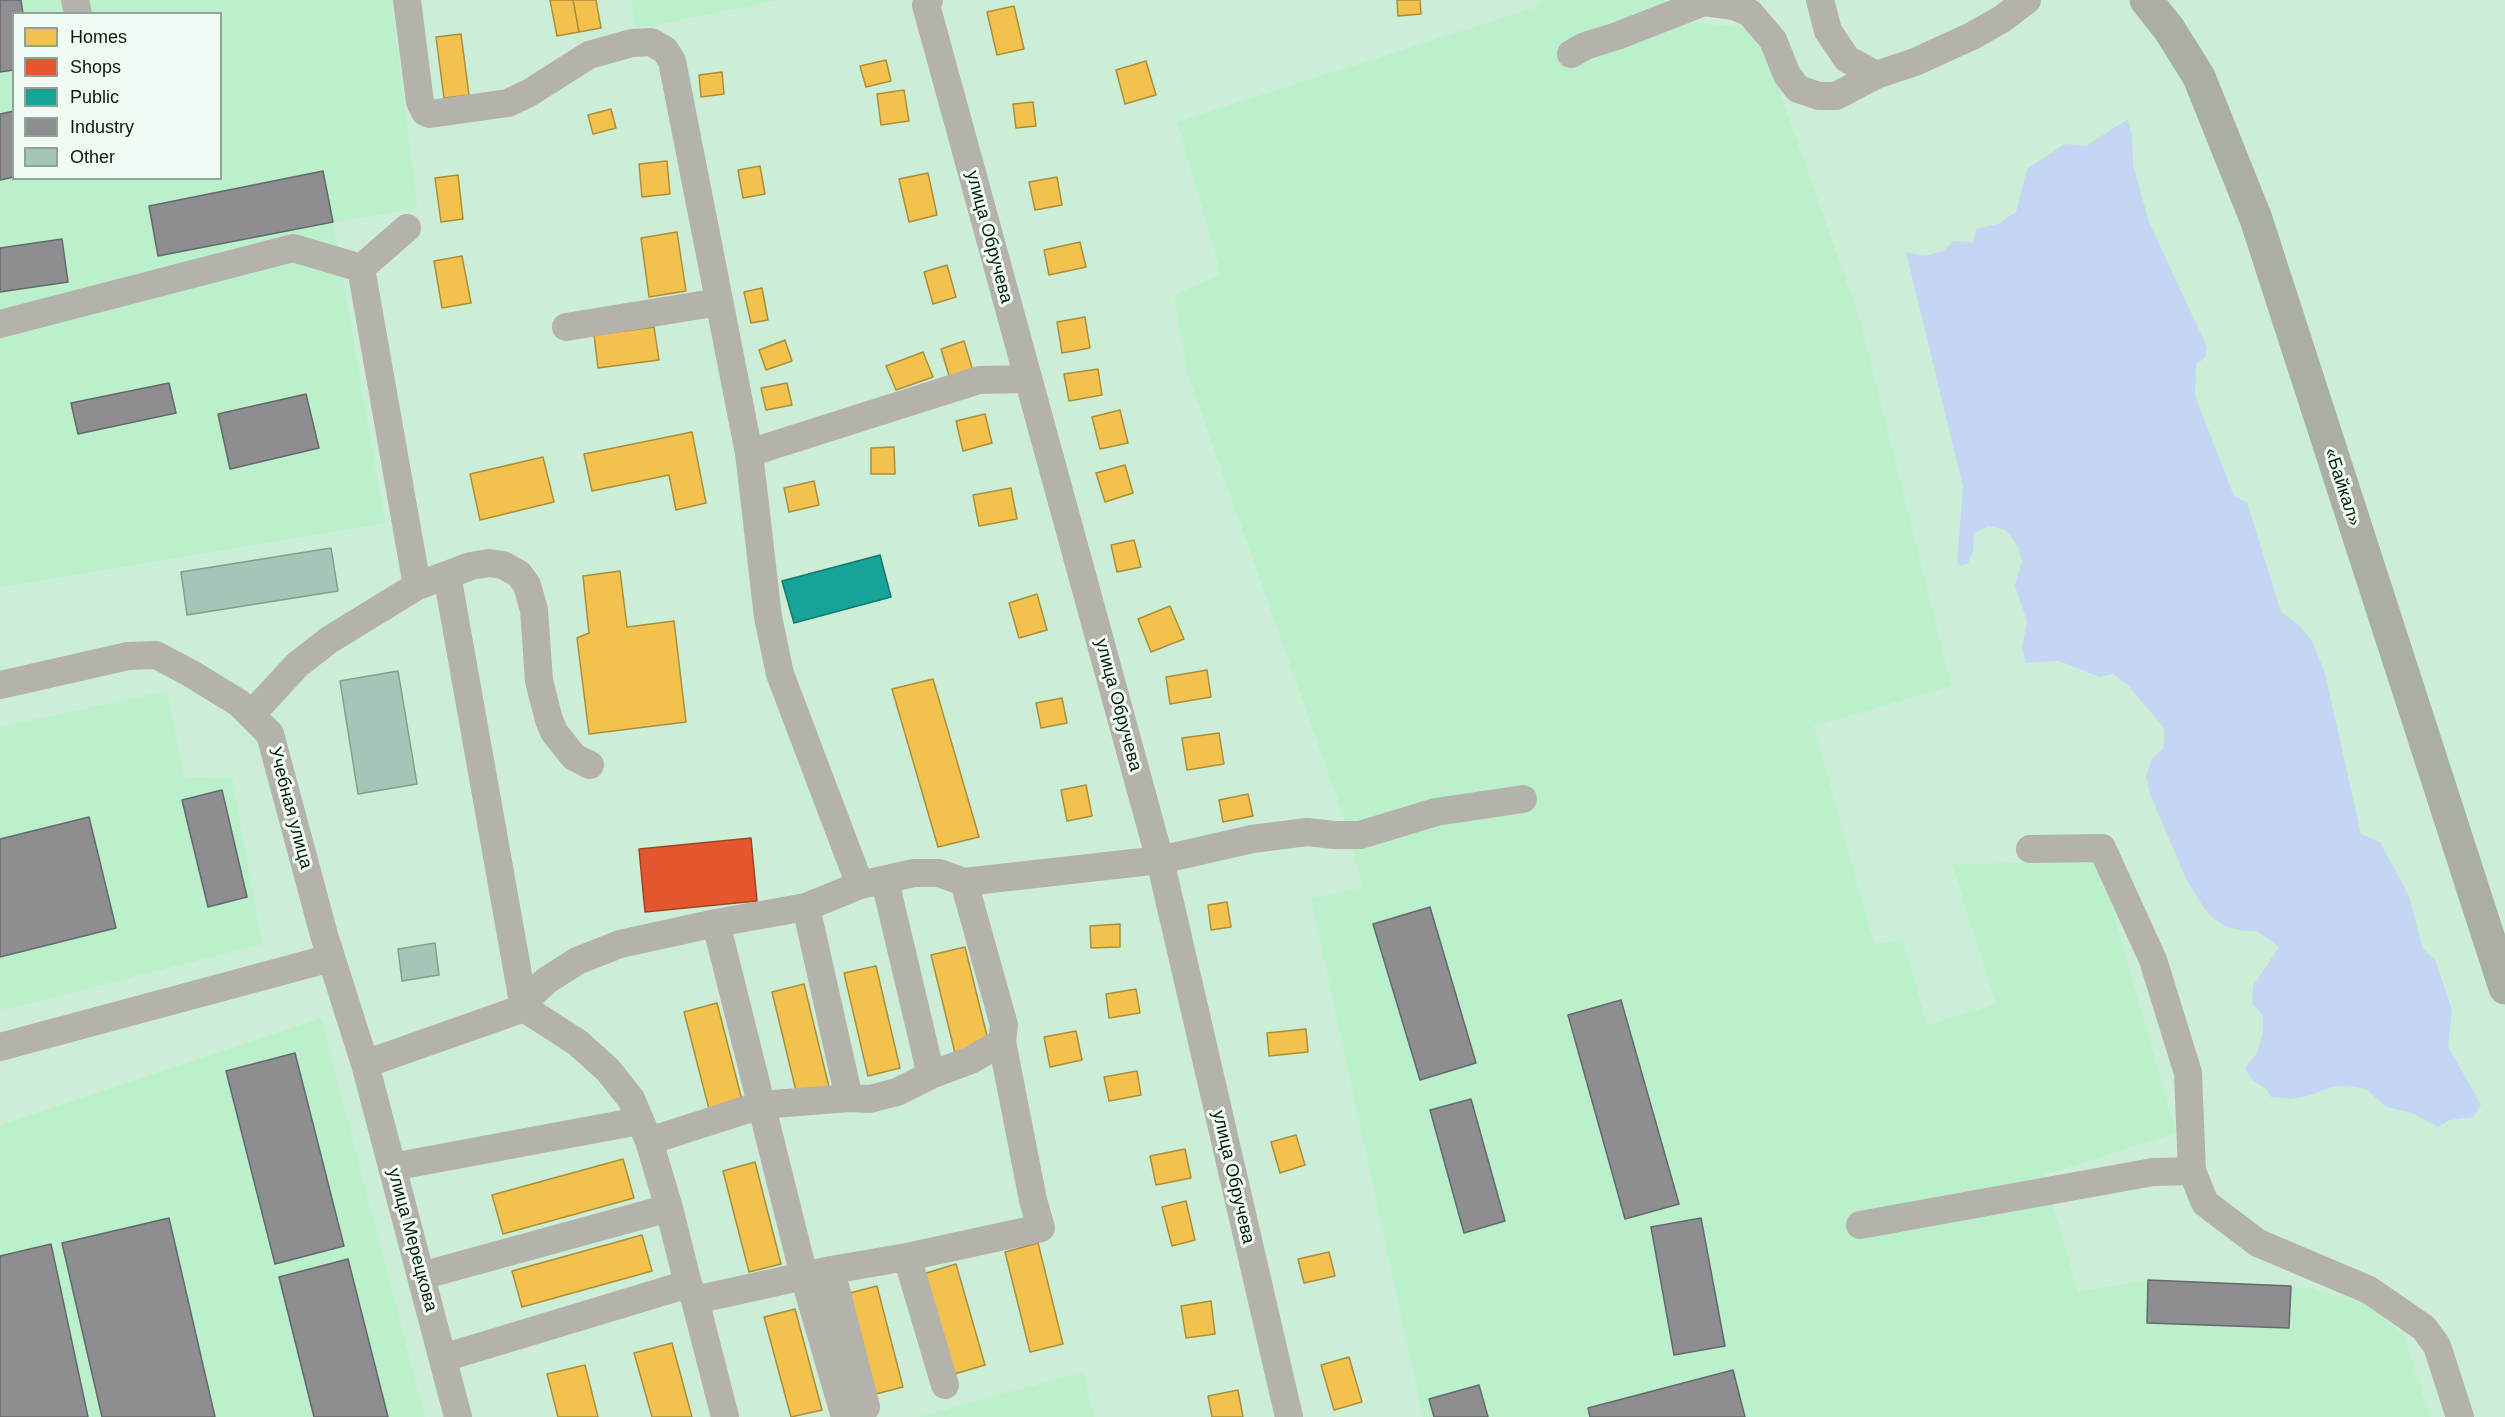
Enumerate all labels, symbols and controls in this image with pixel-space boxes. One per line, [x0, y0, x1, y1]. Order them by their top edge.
legend [12, 12, 222, 180]
text: Homes [70, 27, 127, 47]
text: Shops [70, 57, 121, 77]
text: Public [70, 87, 119, 107]
text: Industry [70, 117, 134, 137]
text: Other [70, 147, 115, 167]
street label: улица Обручева [961, 168, 1017, 306]
street label: «Байкал» [2319, 445, 2365, 529]
street label: улица Обручева [1090, 636, 1146, 774]
street label: Учебная улица [263, 745, 317, 871]
street label: улица Обручева [1207, 1108, 1259, 1246]
street label: улица Мерецкова [382, 1166, 442, 1314]

